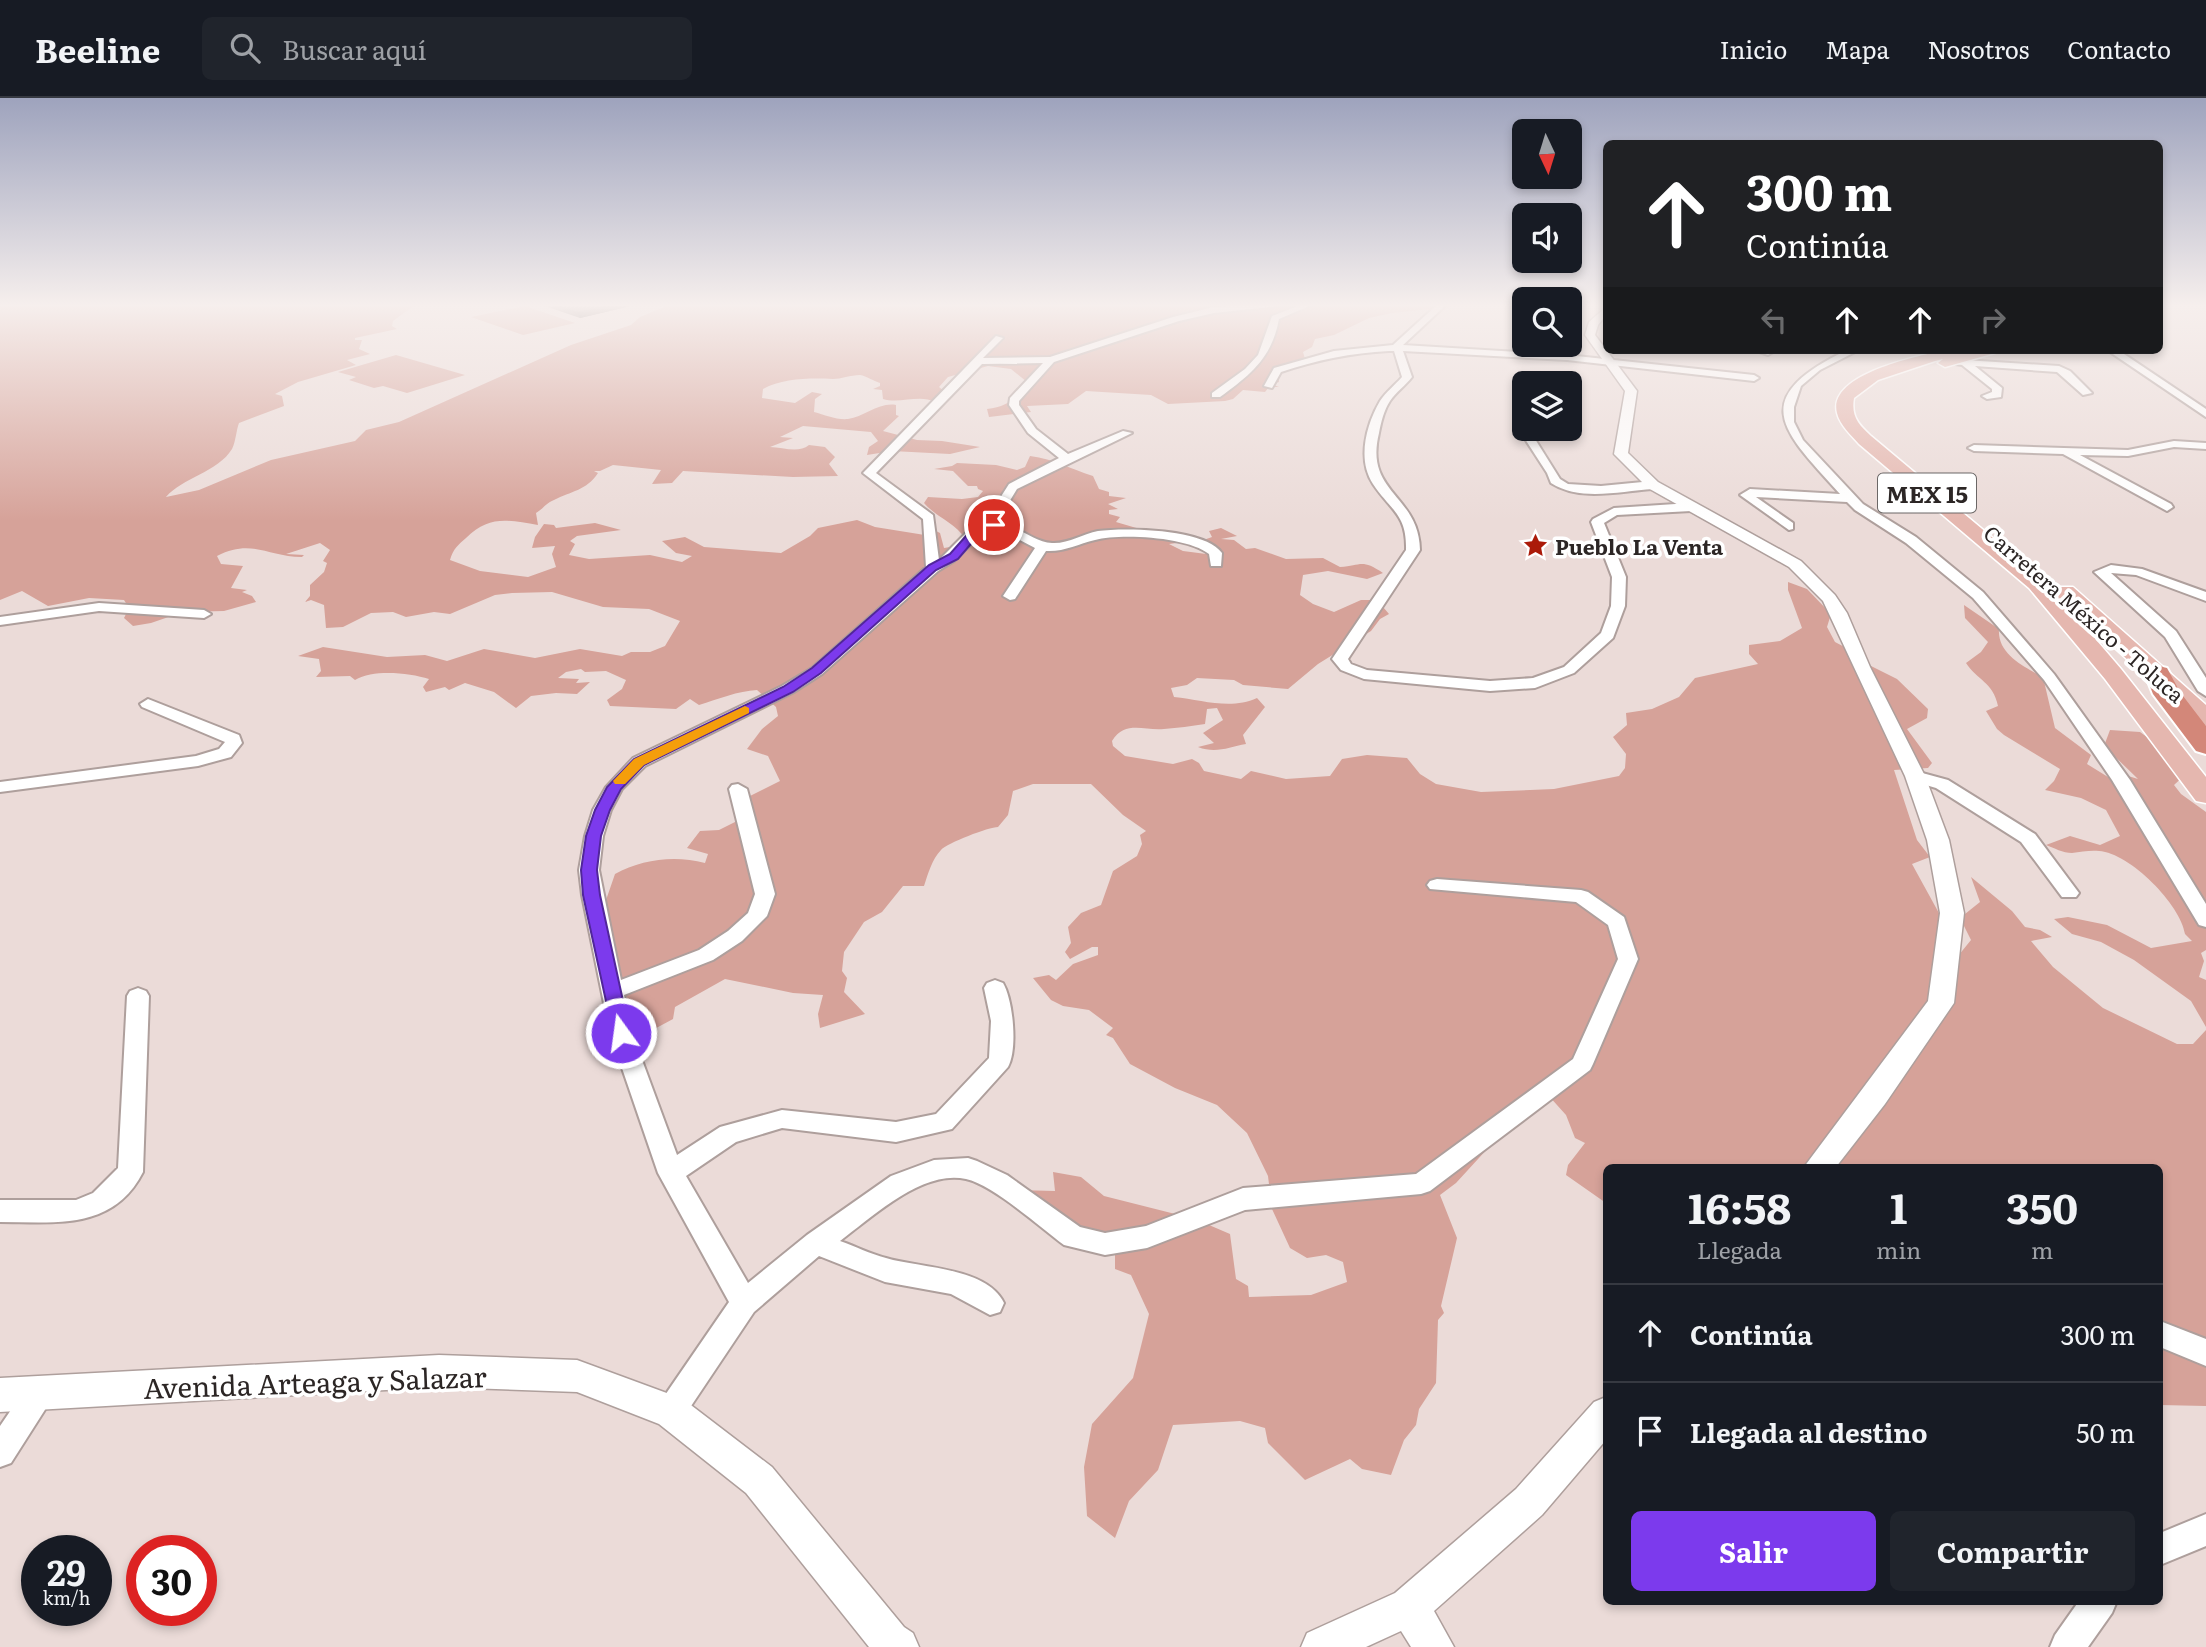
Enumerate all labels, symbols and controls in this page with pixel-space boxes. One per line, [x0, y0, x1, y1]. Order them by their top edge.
search box [202, 17, 692, 80]
text: Beeline [35, 24, 160, 73]
icon: search [226, 29, 264, 67]
text: Buscar aquí [282, 29, 426, 68]
text: Inicio [1720, 31, 1787, 66]
text: Mapa [1825, 31, 1889, 66]
text: Nosotros [1927, 31, 2029, 66]
text: Contacto [2067, 31, 2171, 66]
north arrow [1512, 119, 1582, 189]
map controls [1512, 119, 1582, 441]
text: 300 m [1746, 153, 1892, 226]
icon: ahead [1631, 168, 1722, 259]
button: sound [1512, 203, 1582, 273]
text: Continúa [1746, 220, 1889, 268]
button: search [1512, 287, 1582, 357]
icon: left [1755, 301, 1793, 339]
icon: ahead [1828, 301, 1866, 339]
icon: ahead [1901, 301, 1939, 339]
icon: right [1974, 301, 2012, 339]
button: layers [1512, 371, 1582, 441]
road number: MEX 15 [1878, 474, 1976, 512]
pin [964, 495, 1024, 555]
icon: arrive [975, 506, 1013, 544]
street label: Carretera México - Toluca [1978, 517, 2193, 709]
place label: Pueblo La Venta [1555, 530, 1724, 561]
place icon: Pueblo La Venta [1521, 531, 1549, 559]
position arrow [584, 996, 658, 1070]
text: 16:58 [1688, 1175, 1791, 1237]
text: 1 [1890, 1175, 1907, 1237]
text: 350 [2006, 1175, 2078, 1237]
text: Llegada [1697, 1232, 1782, 1266]
text: min [1876, 1232, 1921, 1266]
text: m [2031, 1232, 2053, 1266]
icon: ahead [1631, 1314, 1669, 1352]
text: Continúa [1690, 1314, 1813, 1353]
text: 300 m [2060, 1314, 2135, 1353]
street label: Avenida Arteaga y Salazar [143, 1354, 488, 1408]
icon: arrive [1631, 1412, 1669, 1450]
text: Llegada al destino [1690, 1412, 1927, 1451]
text: 50 m [2076, 1412, 2135, 1451]
button: Salir [1631, 1511, 1876, 1591]
button: Compartir [1890, 1511, 2135, 1591]
speed limit sign: 30 [126, 1535, 217, 1626]
text: 29 [47, 1545, 86, 1597]
text: km/h [43, 1584, 90, 1611]

